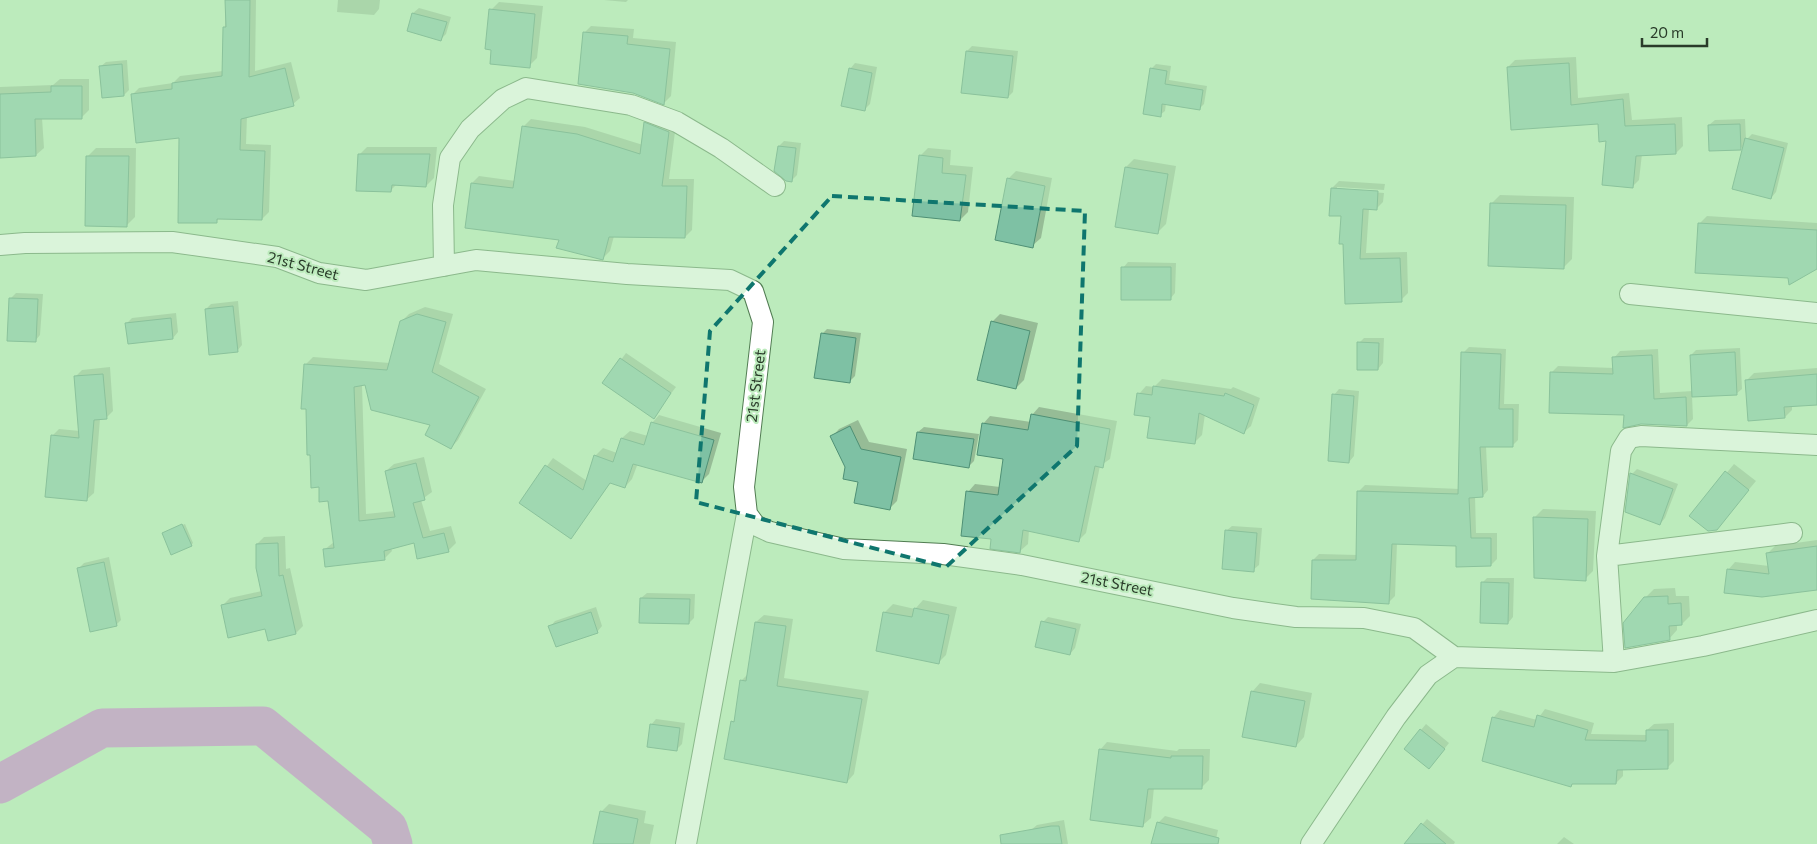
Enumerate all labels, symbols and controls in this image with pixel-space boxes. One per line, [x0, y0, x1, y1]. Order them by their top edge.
scale bar [1642, 15, 1707, 47]
text: 20 m [1650, 23, 1684, 41]
street label: 21st Street [266, 247, 341, 283]
street label: 21st Street [742, 349, 768, 423]
street label: 21st Street [1080, 567, 1155, 599]

